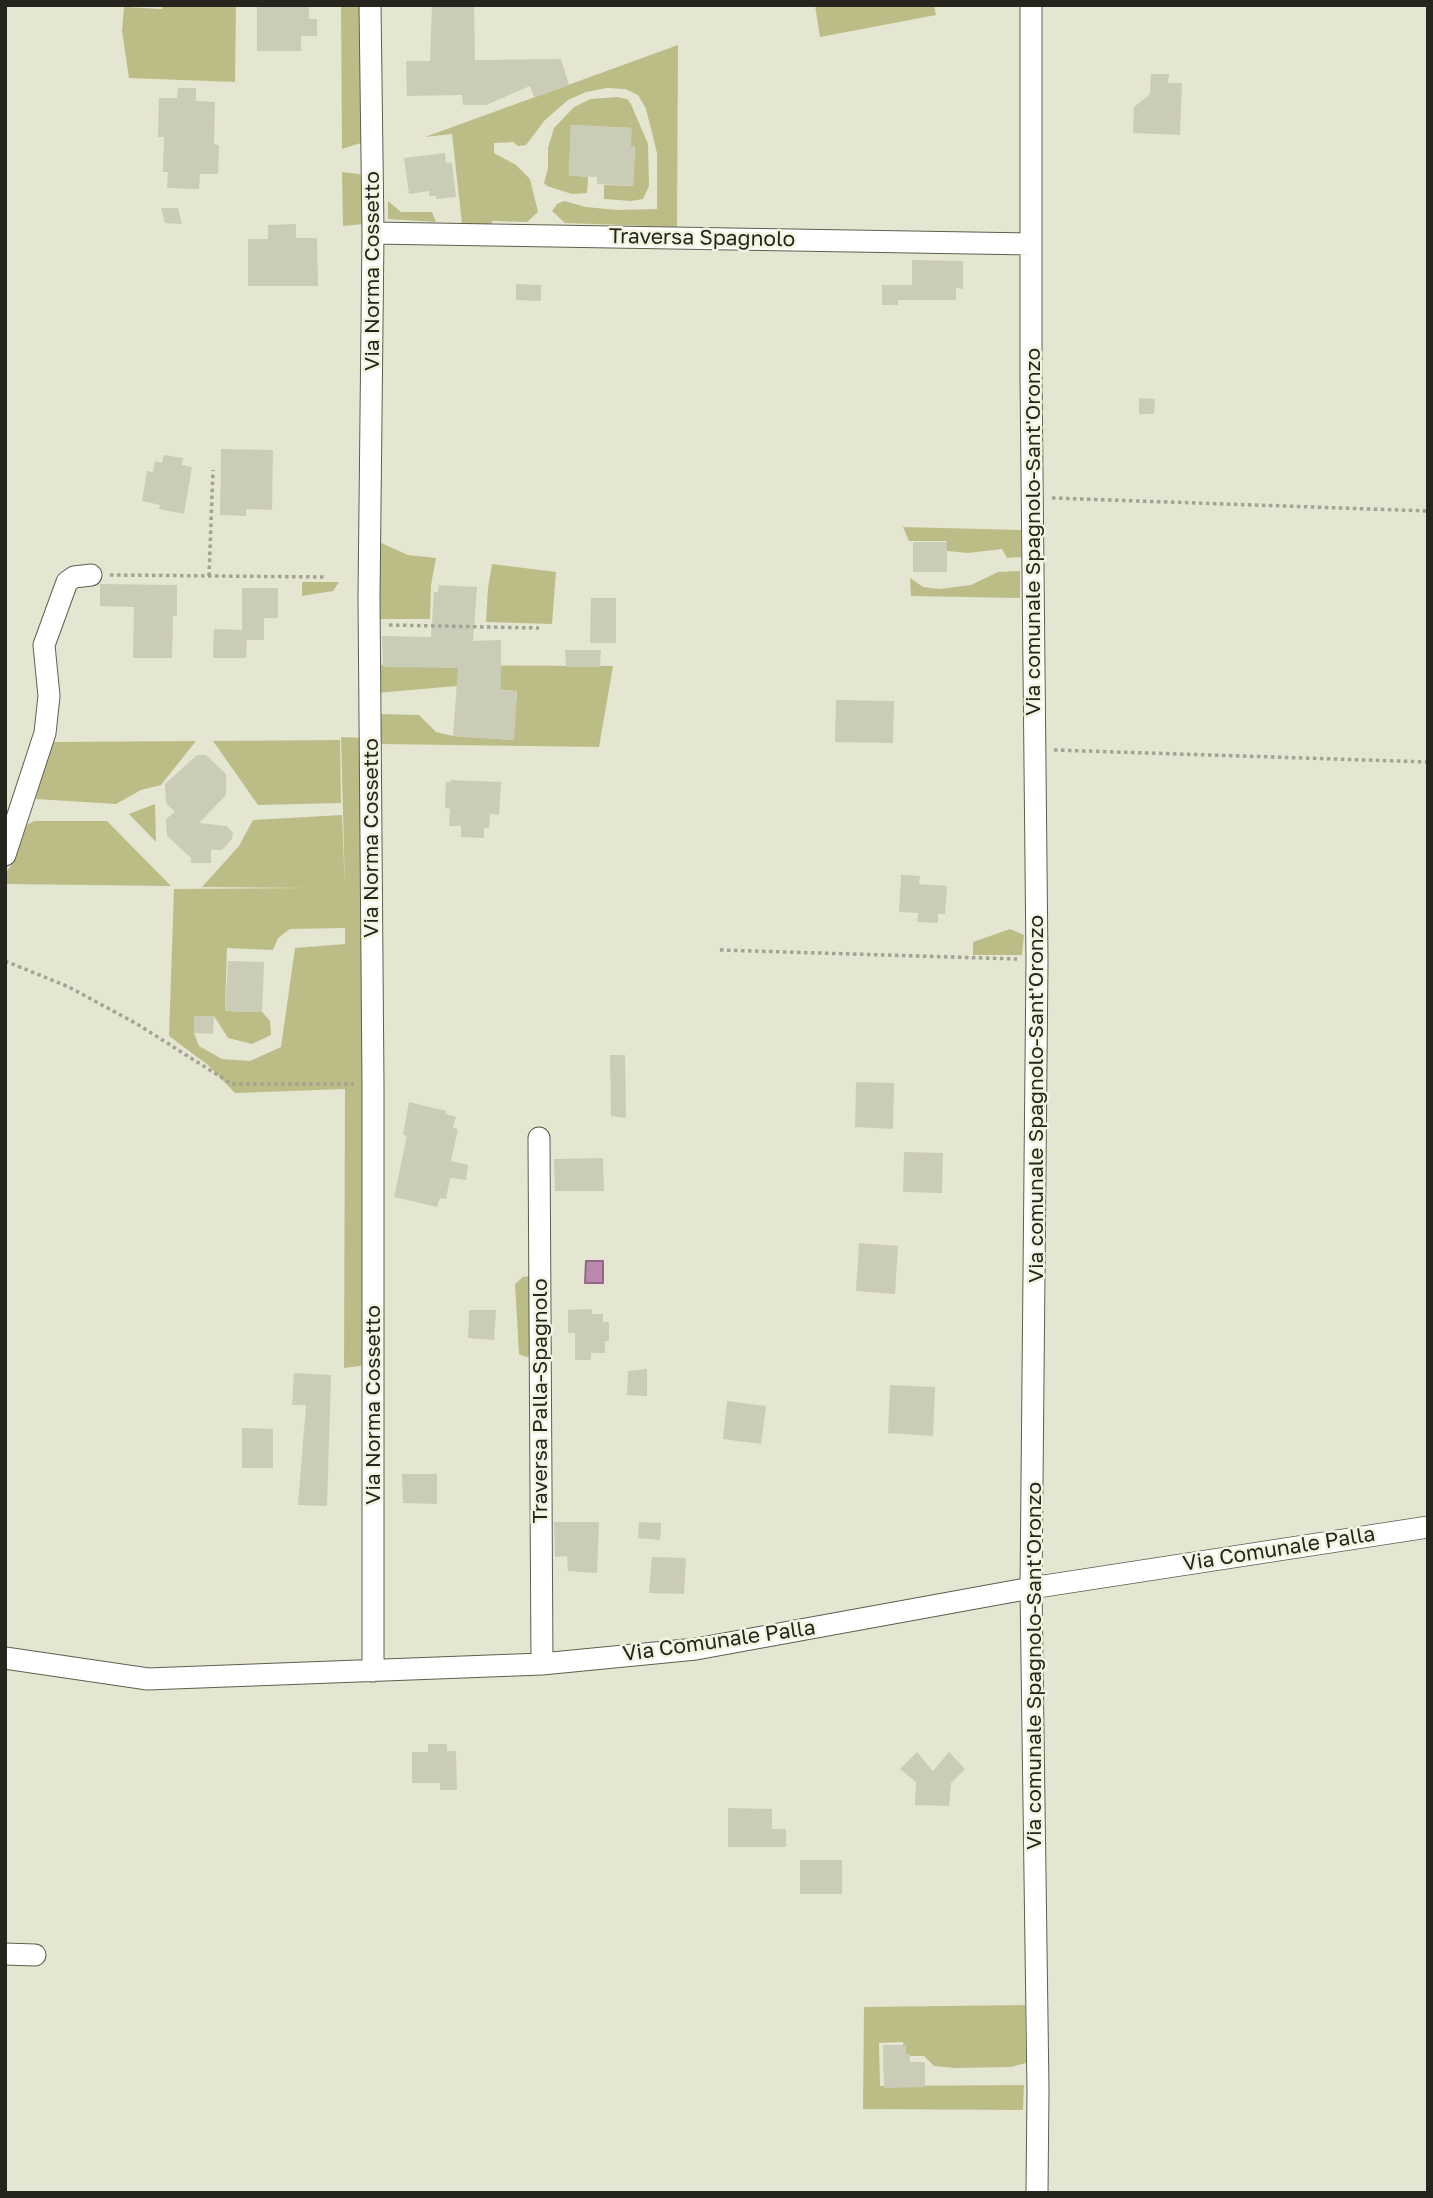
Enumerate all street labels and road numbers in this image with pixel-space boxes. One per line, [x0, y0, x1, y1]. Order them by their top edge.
street label: Via Norma Cossetto [359, 171, 385, 371]
street label: Traversa Spagnolo [609, 224, 795, 252]
street label: Via comunale Spagnolo-Sant'Oronzo [1020, 348, 1046, 716]
street label: Via Norma Cossetto [358, 738, 384, 938]
street label: Via comunale Spagnolo-Sant'Oronzo [1023, 915, 1049, 1283]
street label: Traversa Palla-Spagnolo [527, 1279, 553, 1523]
street label: Via Norma Cossetto [360, 1305, 386, 1505]
street label: Via comunale Spagnolo-Sant'Oronzo [1021, 1482, 1047, 1850]
street label: Via Comunale Palla [1181, 1521, 1377, 1577]
street label: Via Comunale Palla [621, 1615, 817, 1667]

